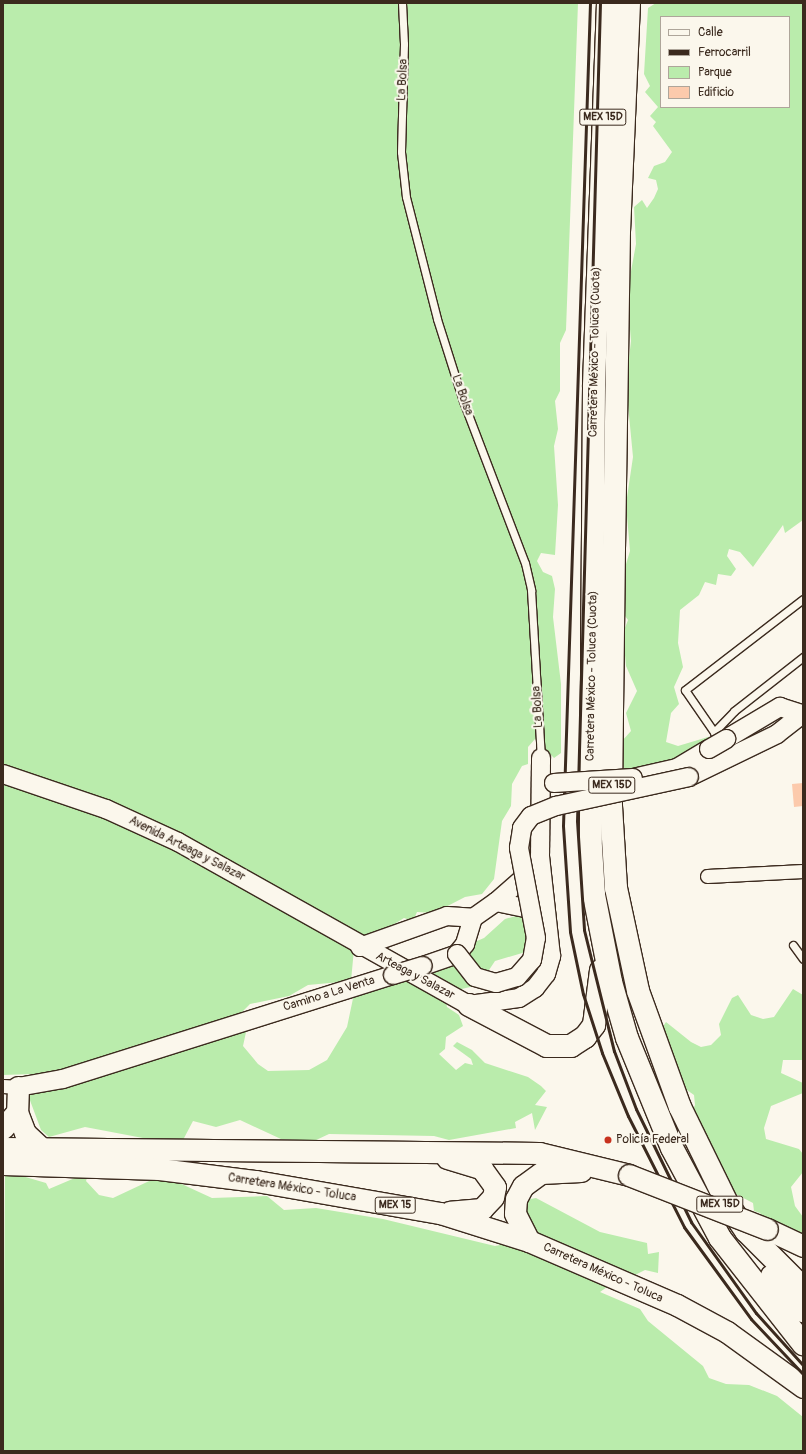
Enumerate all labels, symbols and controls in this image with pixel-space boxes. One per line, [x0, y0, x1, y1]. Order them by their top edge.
legend [660, 16, 790, 108]
text: Calle [698, 25, 723, 40]
text: Ferrocarril [698, 45, 751, 60]
street label: La Bolsa [395, 59, 411, 101]
text: Parque [698, 65, 732, 80]
text: Edificio [698, 85, 734, 100]
road number: MEX 15D [579, 108, 627, 126]
street label: Carretera México - Toluca (Cuota) [586, 267, 604, 437]
street label: La Bolsa [448, 373, 476, 417]
street label: Carretera México - Toluca (Cuota) [583, 591, 601, 761]
street label: La Bolsa [530, 686, 546, 728]
road number: MEX 15D [588, 776, 636, 794]
street label: Avenida Arteaga y Salazar [126, 813, 248, 885]
street label: Arteaga y Salazar [373, 949, 457, 1003]
street label: Camino a La Venta [282, 973, 376, 1015]
place label: Policía Federal [616, 1133, 689, 1147]
marker: Policía Federal [603, 1135, 613, 1145]
street label: Carretera México - Toluca [227, 1171, 357, 1205]
road number: MEX 15D [696, 1195, 744, 1213]
road number: MEX 15 [374, 1196, 416, 1214]
street label: Carretera México - Toluca [541, 1240, 665, 1306]

